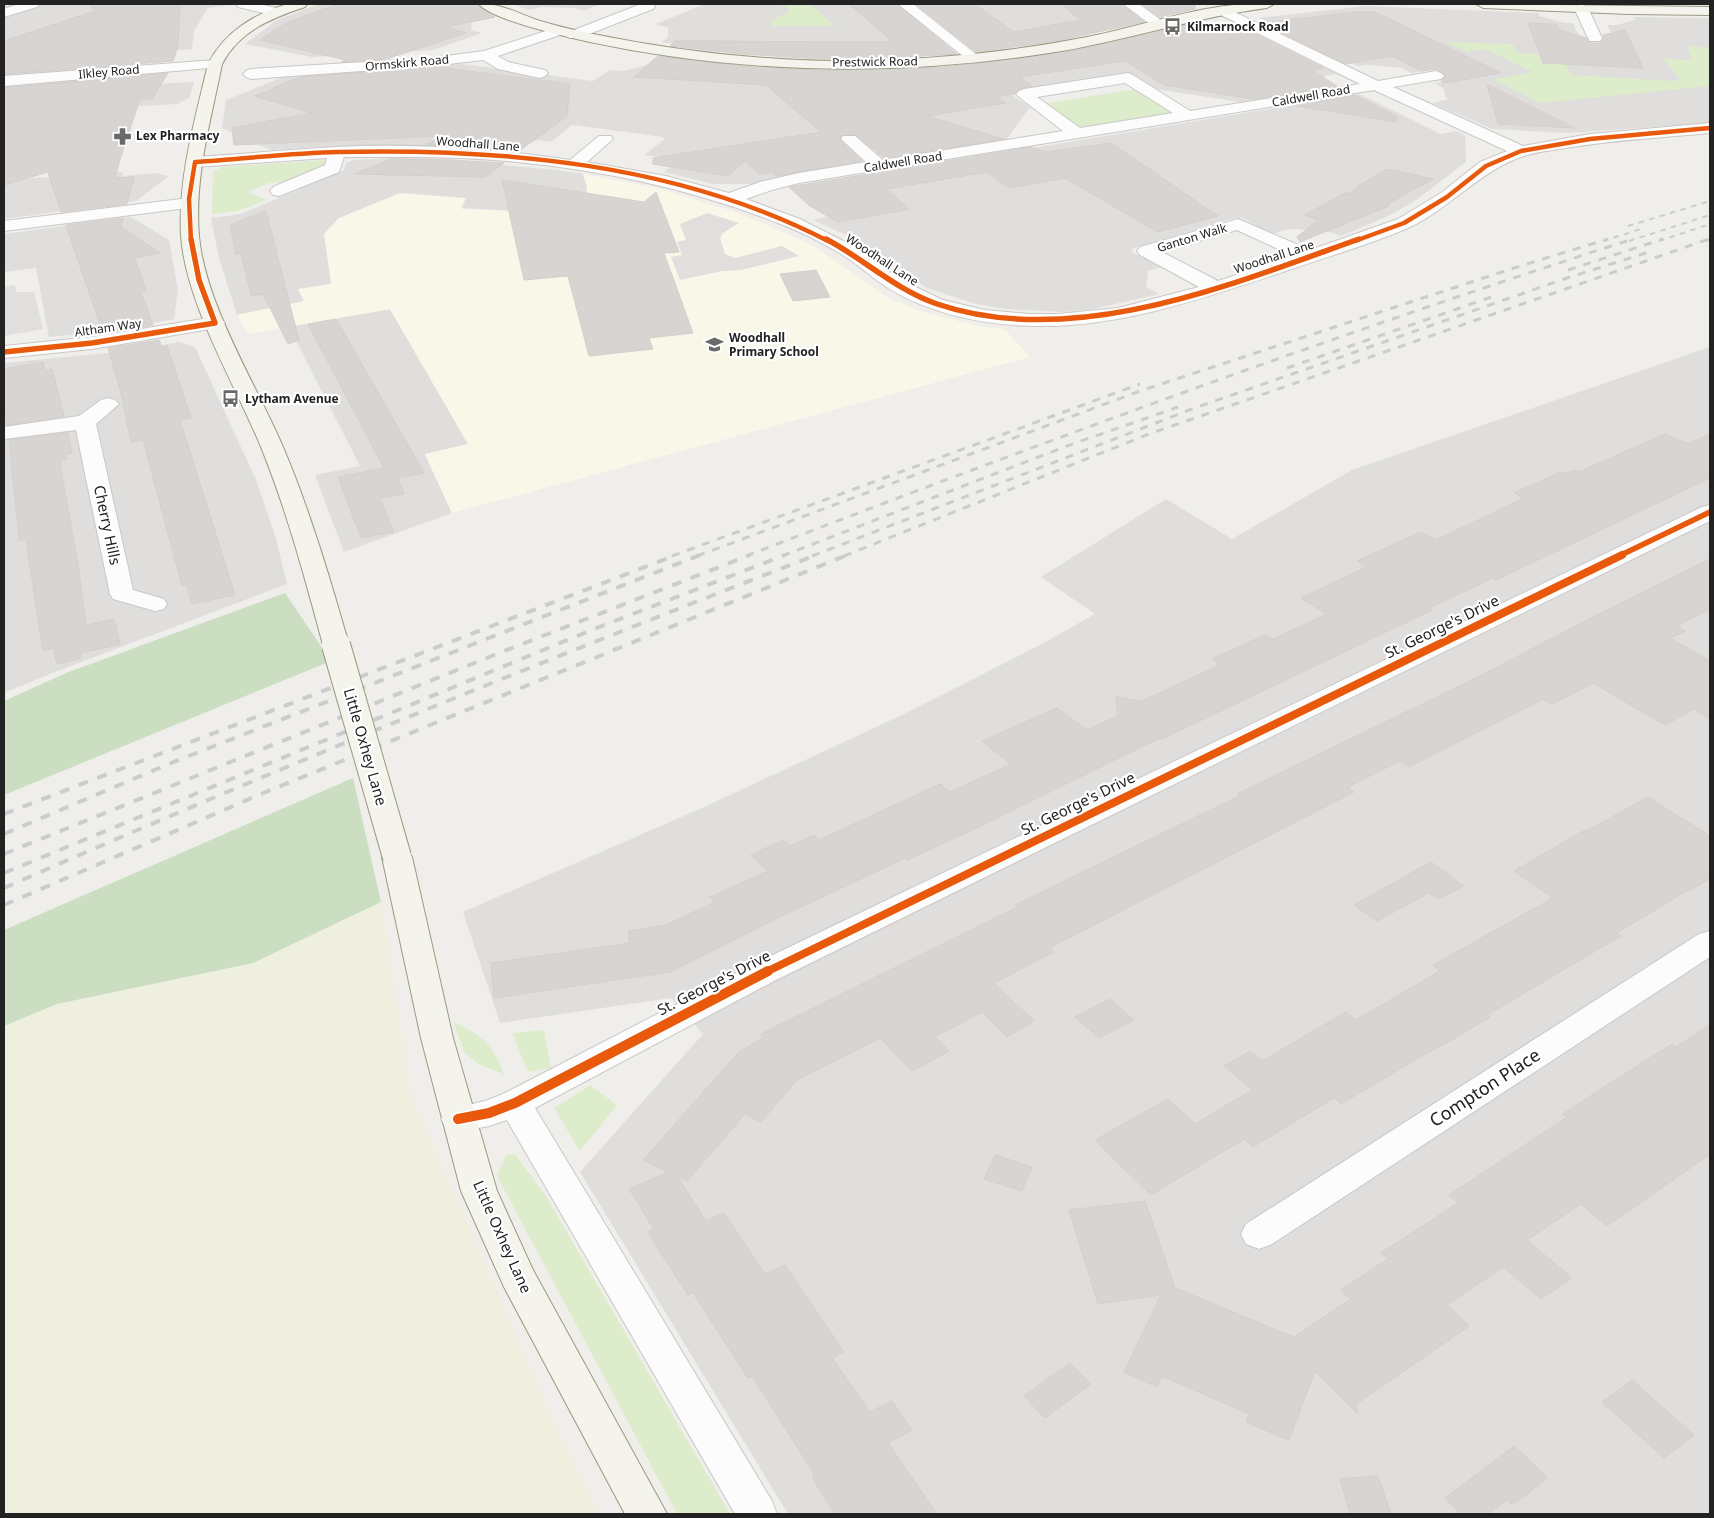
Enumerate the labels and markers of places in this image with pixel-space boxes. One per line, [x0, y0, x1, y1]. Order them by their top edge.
bus stop icon: Kilmarnock Road [1163, 17, 1183, 37]
place label: Kilmarnock Road [1187, 18, 1289, 35]
pharmacy icon: Lex Pharmacy [112, 126, 132, 146]
place label: Lex Pharmacy [136, 127, 220, 144]
place label: Woodhall Primary School [729, 329, 819, 360]
school or university icon: Woodhall Primary School [705, 335, 725, 355]
bus stop icon: Lytham Avenue [221, 389, 241, 409]
place label: Lytham Avenue [245, 390, 339, 407]

